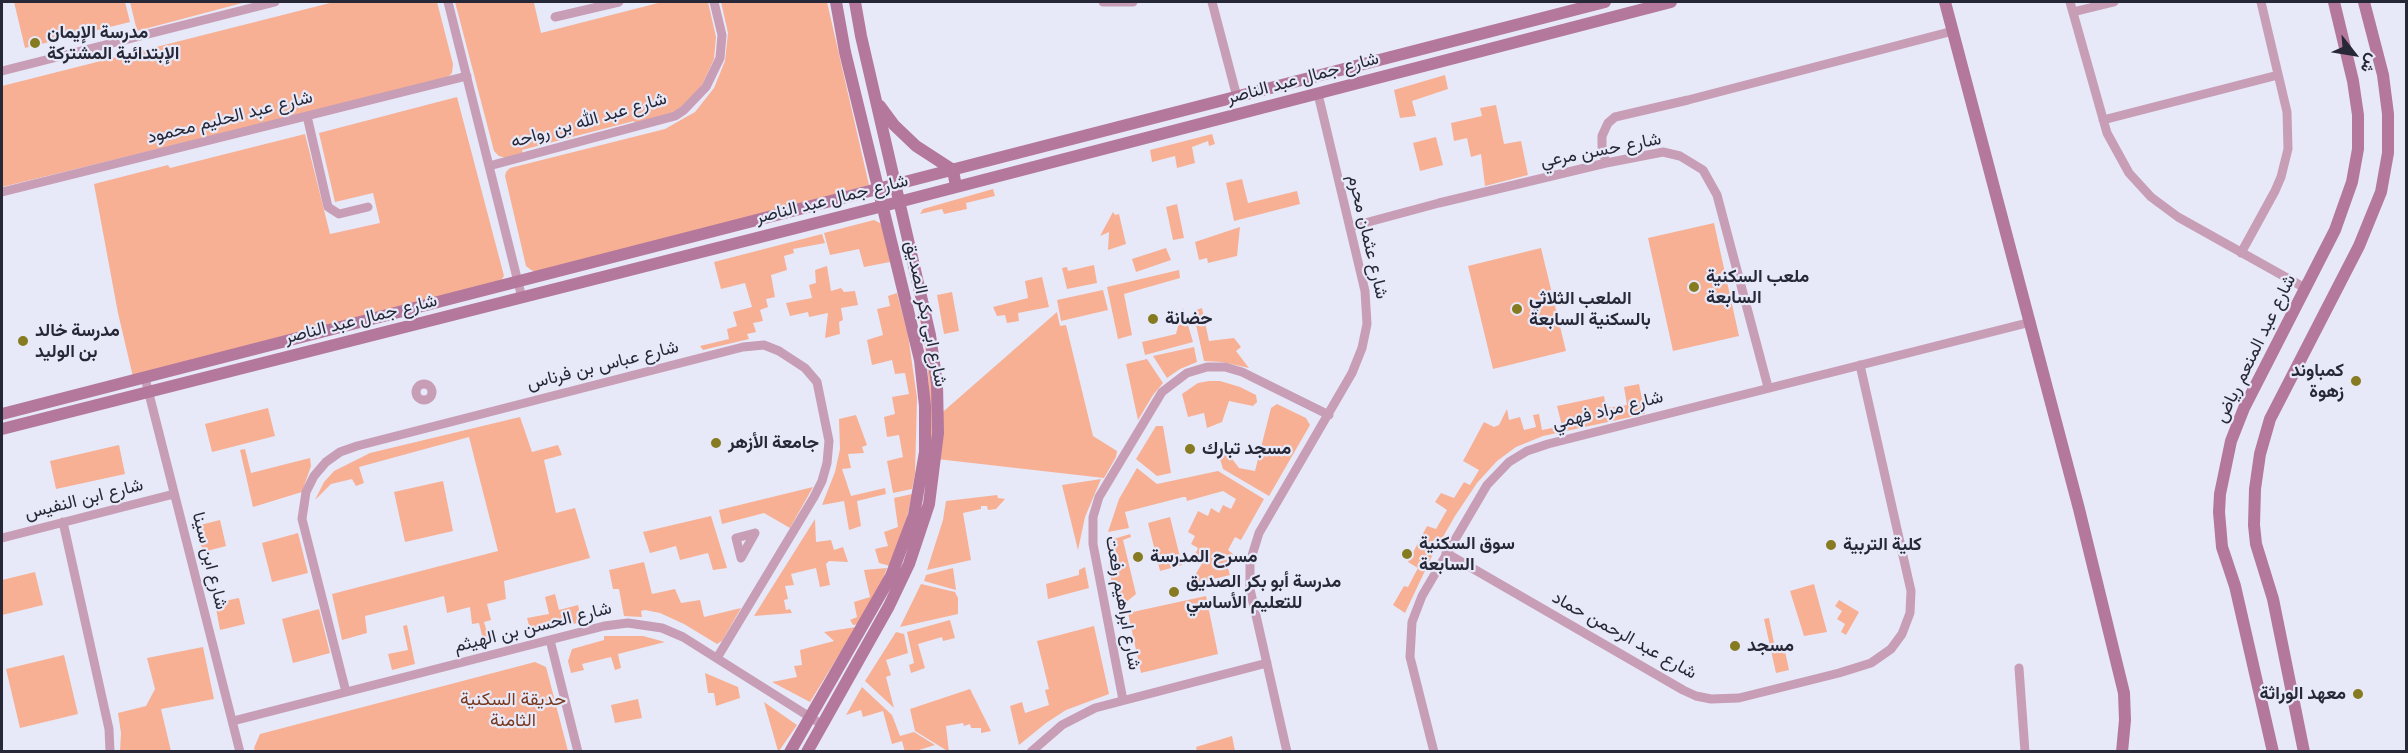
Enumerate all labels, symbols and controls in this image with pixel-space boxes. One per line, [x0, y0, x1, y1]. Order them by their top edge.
place label: مدرسة الإيمان الإبتدائية المشتركة [47, 22, 180, 64]
north arrow [2324, 24, 2384, 84]
marker: مدرسة الإيمان الإبتدائية المشتركة [28, 36, 42, 50]
street label: شارع جمال عبد الناصر [1225, 48, 1381, 110]
text: ش [2355, 49, 2385, 78]
street label: شارع عبد الحليم محمود [145, 87, 315, 149]
street label: شارع عبد الله بن رواحه [509, 88, 669, 154]
street label: شارع حسن مرعي [1539, 129, 1663, 173]
street label: شارع جمال عبد الناصر [753, 171, 911, 229]
street label: شارع عثمان محرم [1342, 173, 1392, 301]
street label: شارع ابى بكر الصديق [899, 239, 951, 389]
place label: ملعب السكنية السابعة [1706, 266, 1809, 308]
street label: شارع عبد المنعم رياض [2211, 271, 2301, 427]
marker: ملعب السكنية السابعة [1687, 280, 1701, 294]
place label: الملعب الثلاثي بالسكنية السابعة [1529, 288, 1651, 330]
street label: شارع جمال عبد الناصر [282, 291, 440, 349]
marker: الملعب الثلاثي بالسكنية السابعة [1510, 302, 1524, 316]
place label: حضانة [1165, 308, 1213, 330]
marker: حضانة [1146, 312, 1160, 326]
place label: مدرسة خالد بن الوليد [35, 320, 120, 362]
marker: مدرسة خالد بن الوليد [16, 334, 30, 348]
street label: شارع عباس بن فرناس [525, 337, 681, 395]
place label: كمباوند زهوة [2291, 360, 2344, 403]
marker: كمباوند زهوة [2349, 374, 2363, 388]
street label: شارع مراد فهمي [1550, 387, 1666, 435]
place label: جامعة الأزهر [728, 432, 819, 454]
marker: جامعة الأزهر [709, 436, 723, 450]
place label: مسجد تبارك [1202, 438, 1291, 460]
marker: مسجد تبارك [1183, 442, 1197, 456]
street label: شارع ابن النفيس [22, 475, 146, 525]
street label: شارع ابن سينا [186, 510, 232, 612]
place label: سوق السكنية السابعة [1419, 533, 1515, 576]
street label: شارع ابراهيم رفعت [1100, 534, 1144, 672]
place label: كلية التربية [1843, 534, 1922, 556]
marker: كلية التربية [1824, 538, 1838, 552]
place label: مسرح المدرسة [1150, 546, 1258, 568]
marker: سوق السكنية السابعة [1400, 547, 1414, 561]
marker: مسرح المدرسة [1131, 550, 1145, 564]
place label: مدرسة أبو بكر الصديق للتعليم الأساسي [1186, 571, 1341, 614]
marker: مدرسة أبو بكر الصديق للتعليم الأساسي [1167, 585, 1181, 599]
street label: شارع عبد الرحمن حماد [1548, 587, 1700, 685]
street label: شارع الحسن بن الهيثم [452, 598, 614, 658]
place label: مسجد [1747, 635, 1794, 657]
marker: مسجد [1728, 639, 1742, 653]
place label: معهد الوراثة [2260, 683, 2346, 705]
marker: معهد الوراثة [2351, 687, 2365, 701]
park label: حديقة السكنية الثامنة [460, 689, 566, 732]

